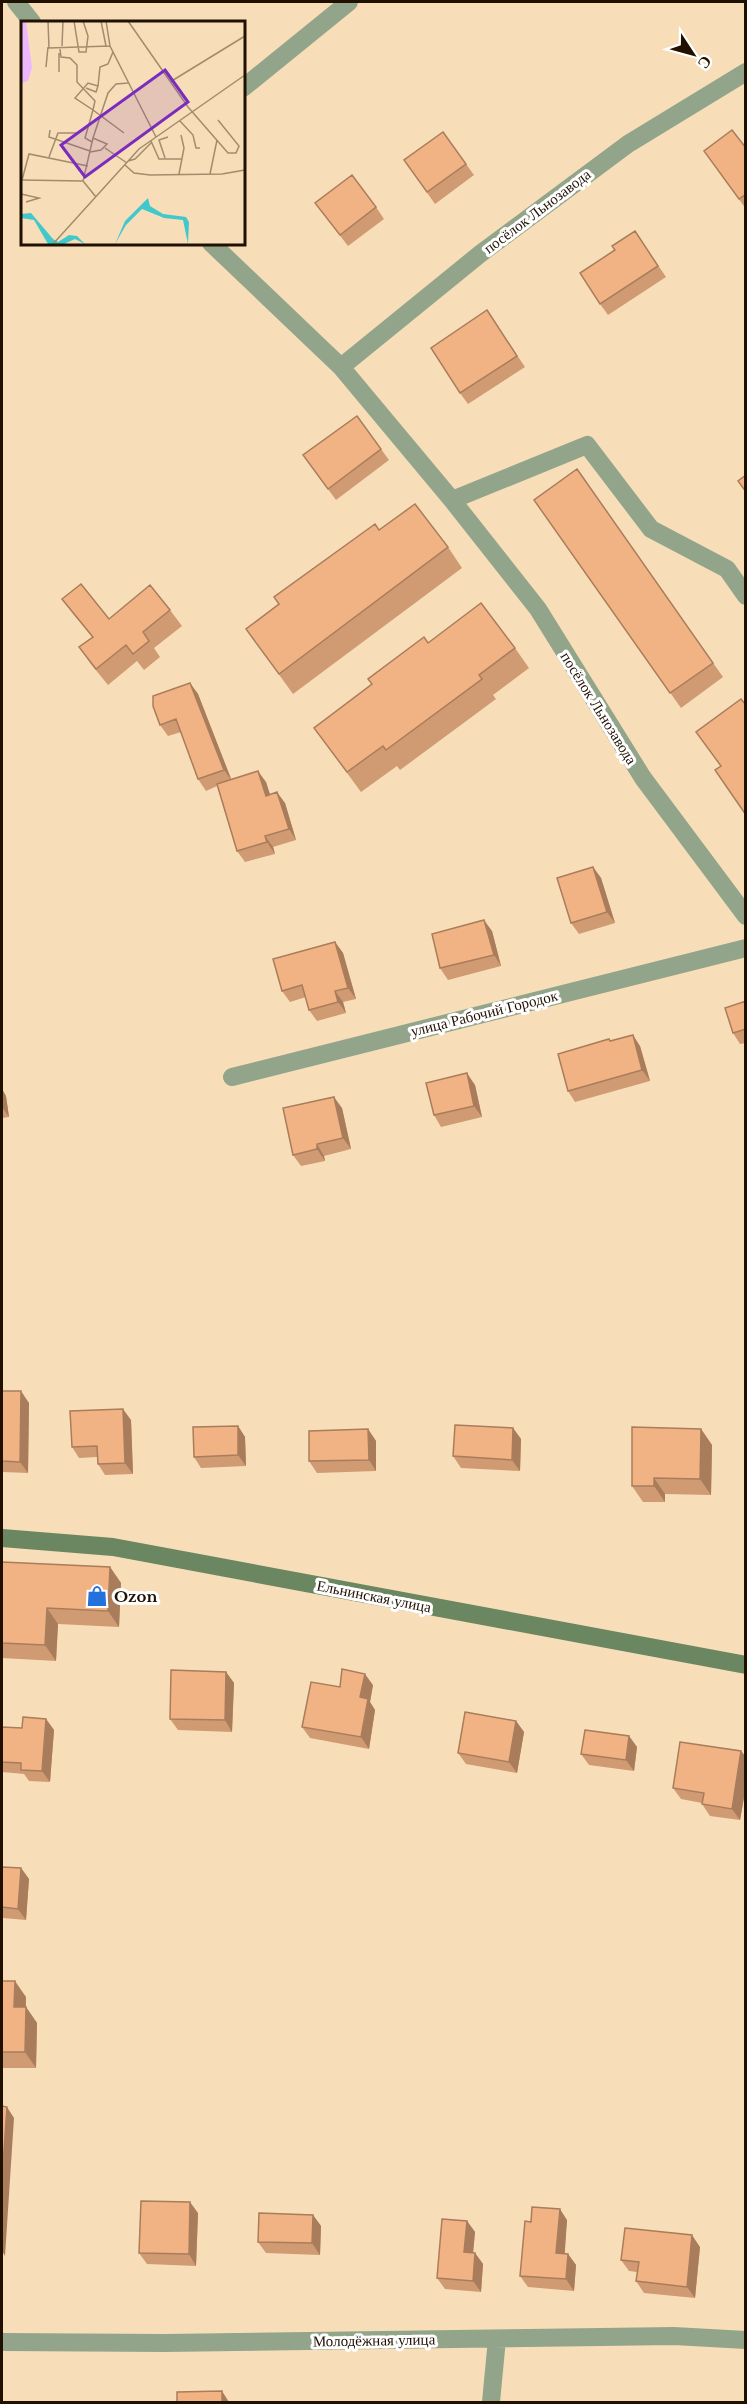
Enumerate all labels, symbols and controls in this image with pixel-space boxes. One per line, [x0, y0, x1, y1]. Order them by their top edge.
inset map [21, 21, 244, 244]
north arrow [663, 24, 723, 84]
text: С [694, 52, 717, 73]
street label: посёлок Льнозавода [480, 164, 595, 257]
street label: посёлок Льнозавода [557, 648, 641, 768]
street label: улица Рабочий Городок [409, 985, 560, 1040]
street label: Ельнинская улица [315, 1576, 433, 1616]
shop icon: Ozon [85, 1584, 109, 1608]
place label: Ozon [114, 1587, 157, 1606]
street label: Молодёжная улица [313, 2329, 436, 2351]

